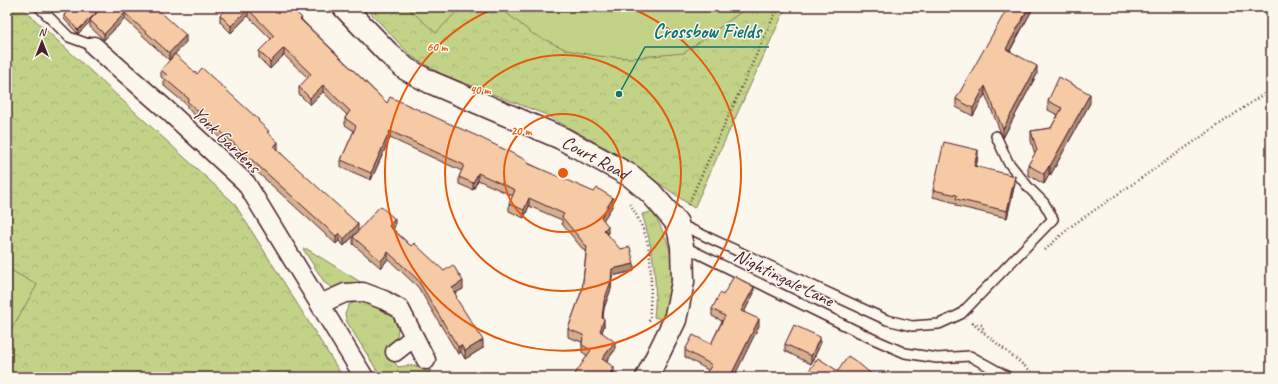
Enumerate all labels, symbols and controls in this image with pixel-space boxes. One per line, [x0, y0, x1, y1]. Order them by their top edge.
callout: Crossbow Fields [645, 15, 769, 47]
text: Crossbow Fields [653, 19, 763, 44]
north arrow [22, 22, 62, 62]
text: N [39, 25, 48, 39]
text: 60 m [427, 39, 449, 55]
text: 40 m [470, 82, 491, 98]
street label: York Gardens [187, 101, 267, 179]
text: 20 m [511, 123, 532, 139]
street label: Court Road [558, 130, 635, 187]
centre of rings [556, 166, 570, 180]
street label: Nightingale Lane [730, 243, 839, 313]

